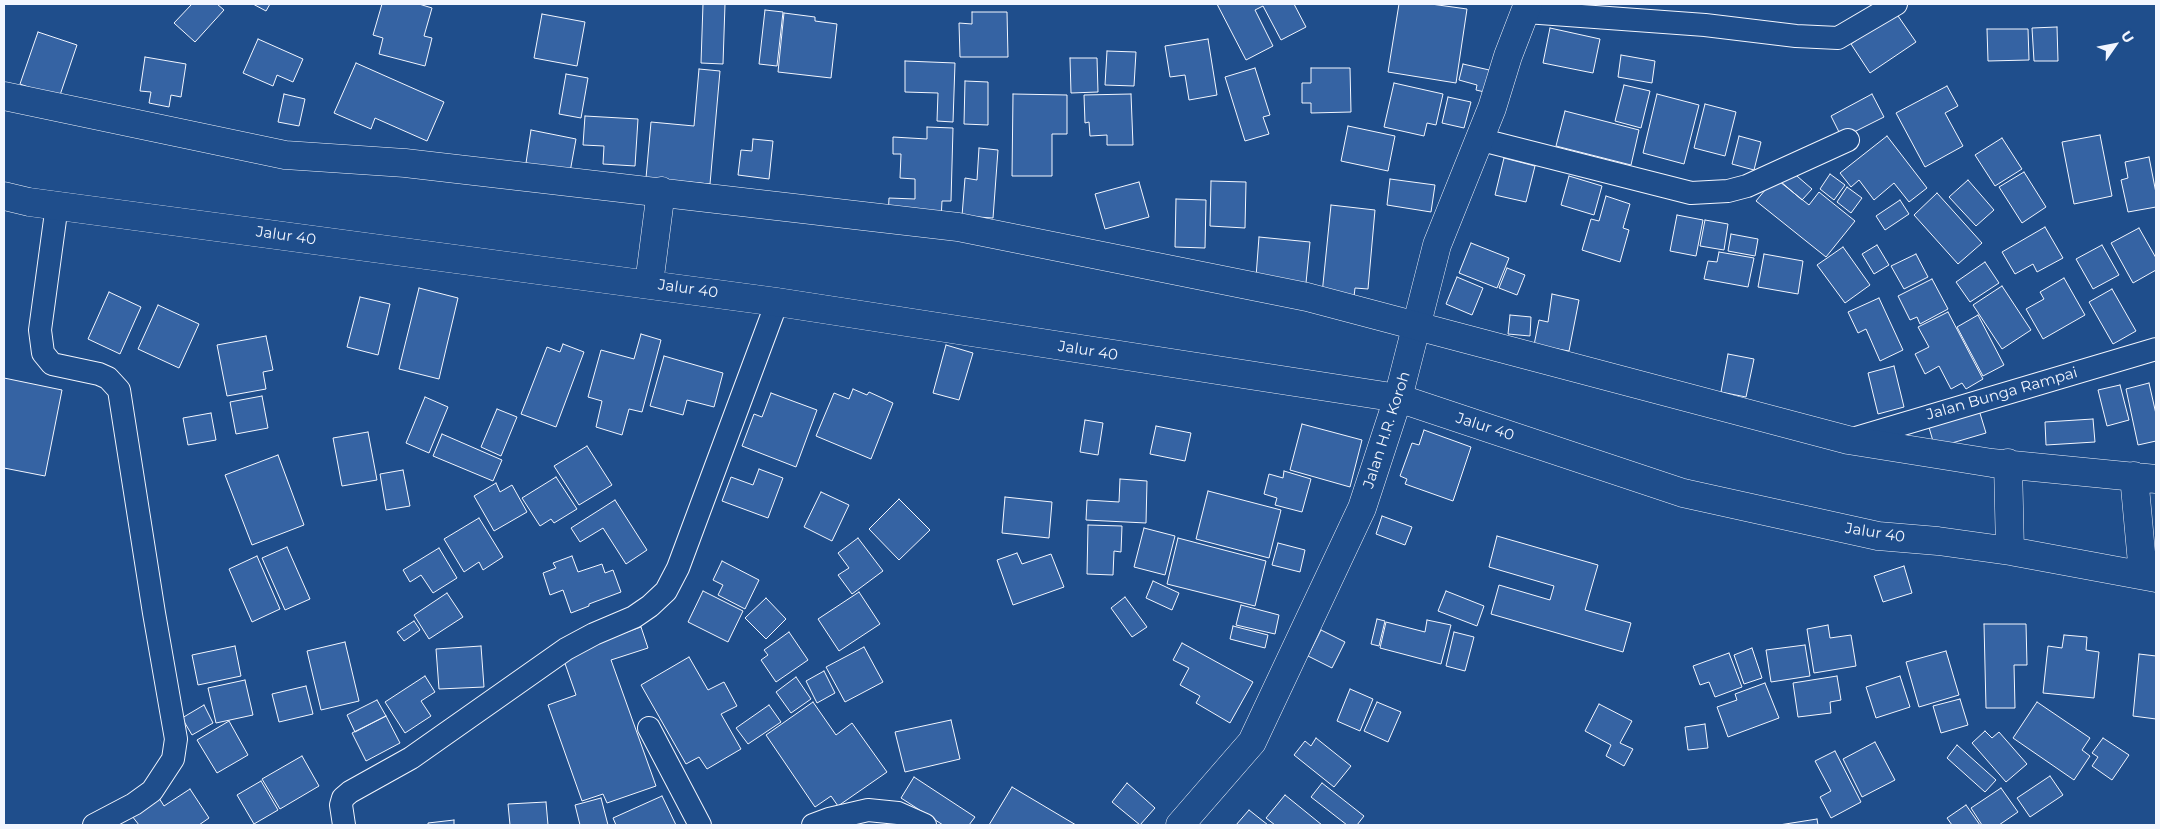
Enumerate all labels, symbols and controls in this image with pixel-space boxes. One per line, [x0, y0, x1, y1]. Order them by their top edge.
north arrow [2090, 20, 2140, 70]
text: U [2117, 27, 2138, 46]
street label: Jalur 40 [255, 223, 317, 249]
street label: Jalur 40 [657, 276, 719, 302]
street label: Jalur 40 [1057, 337, 1119, 365]
street label: Jalan Bunga Rampai [1924, 364, 2080, 424]
street label: Jalan H.R. Koroh [1360, 369, 1414, 491]
street label: Jalur 40 [1454, 409, 1516, 445]
street label: Jalur 40 [1844, 519, 1906, 547]

